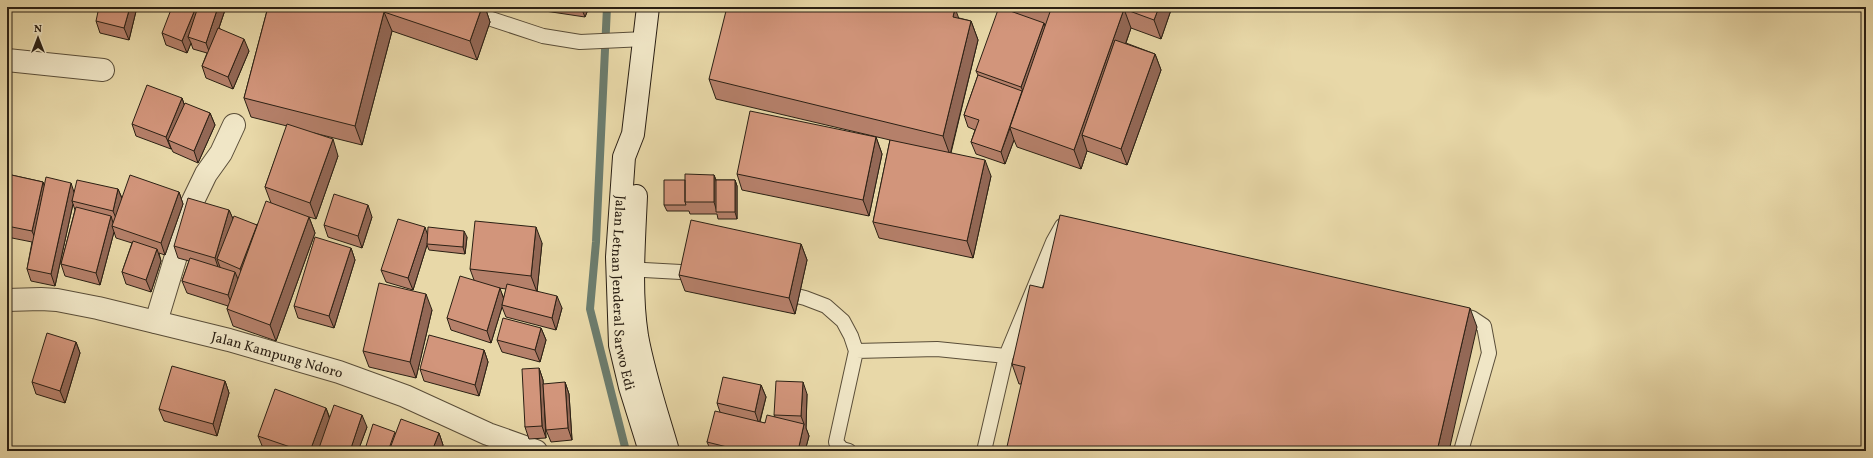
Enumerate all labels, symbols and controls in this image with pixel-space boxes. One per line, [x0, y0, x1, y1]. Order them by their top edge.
north arrow [18, 18, 58, 58]
text: N [34, 22, 42, 37]
street label: Jalan Letnan Jenderal Sarwo Edi [606, 195, 639, 393]
street label: Jalan Kampung Ndoro [209, 328, 345, 384]

